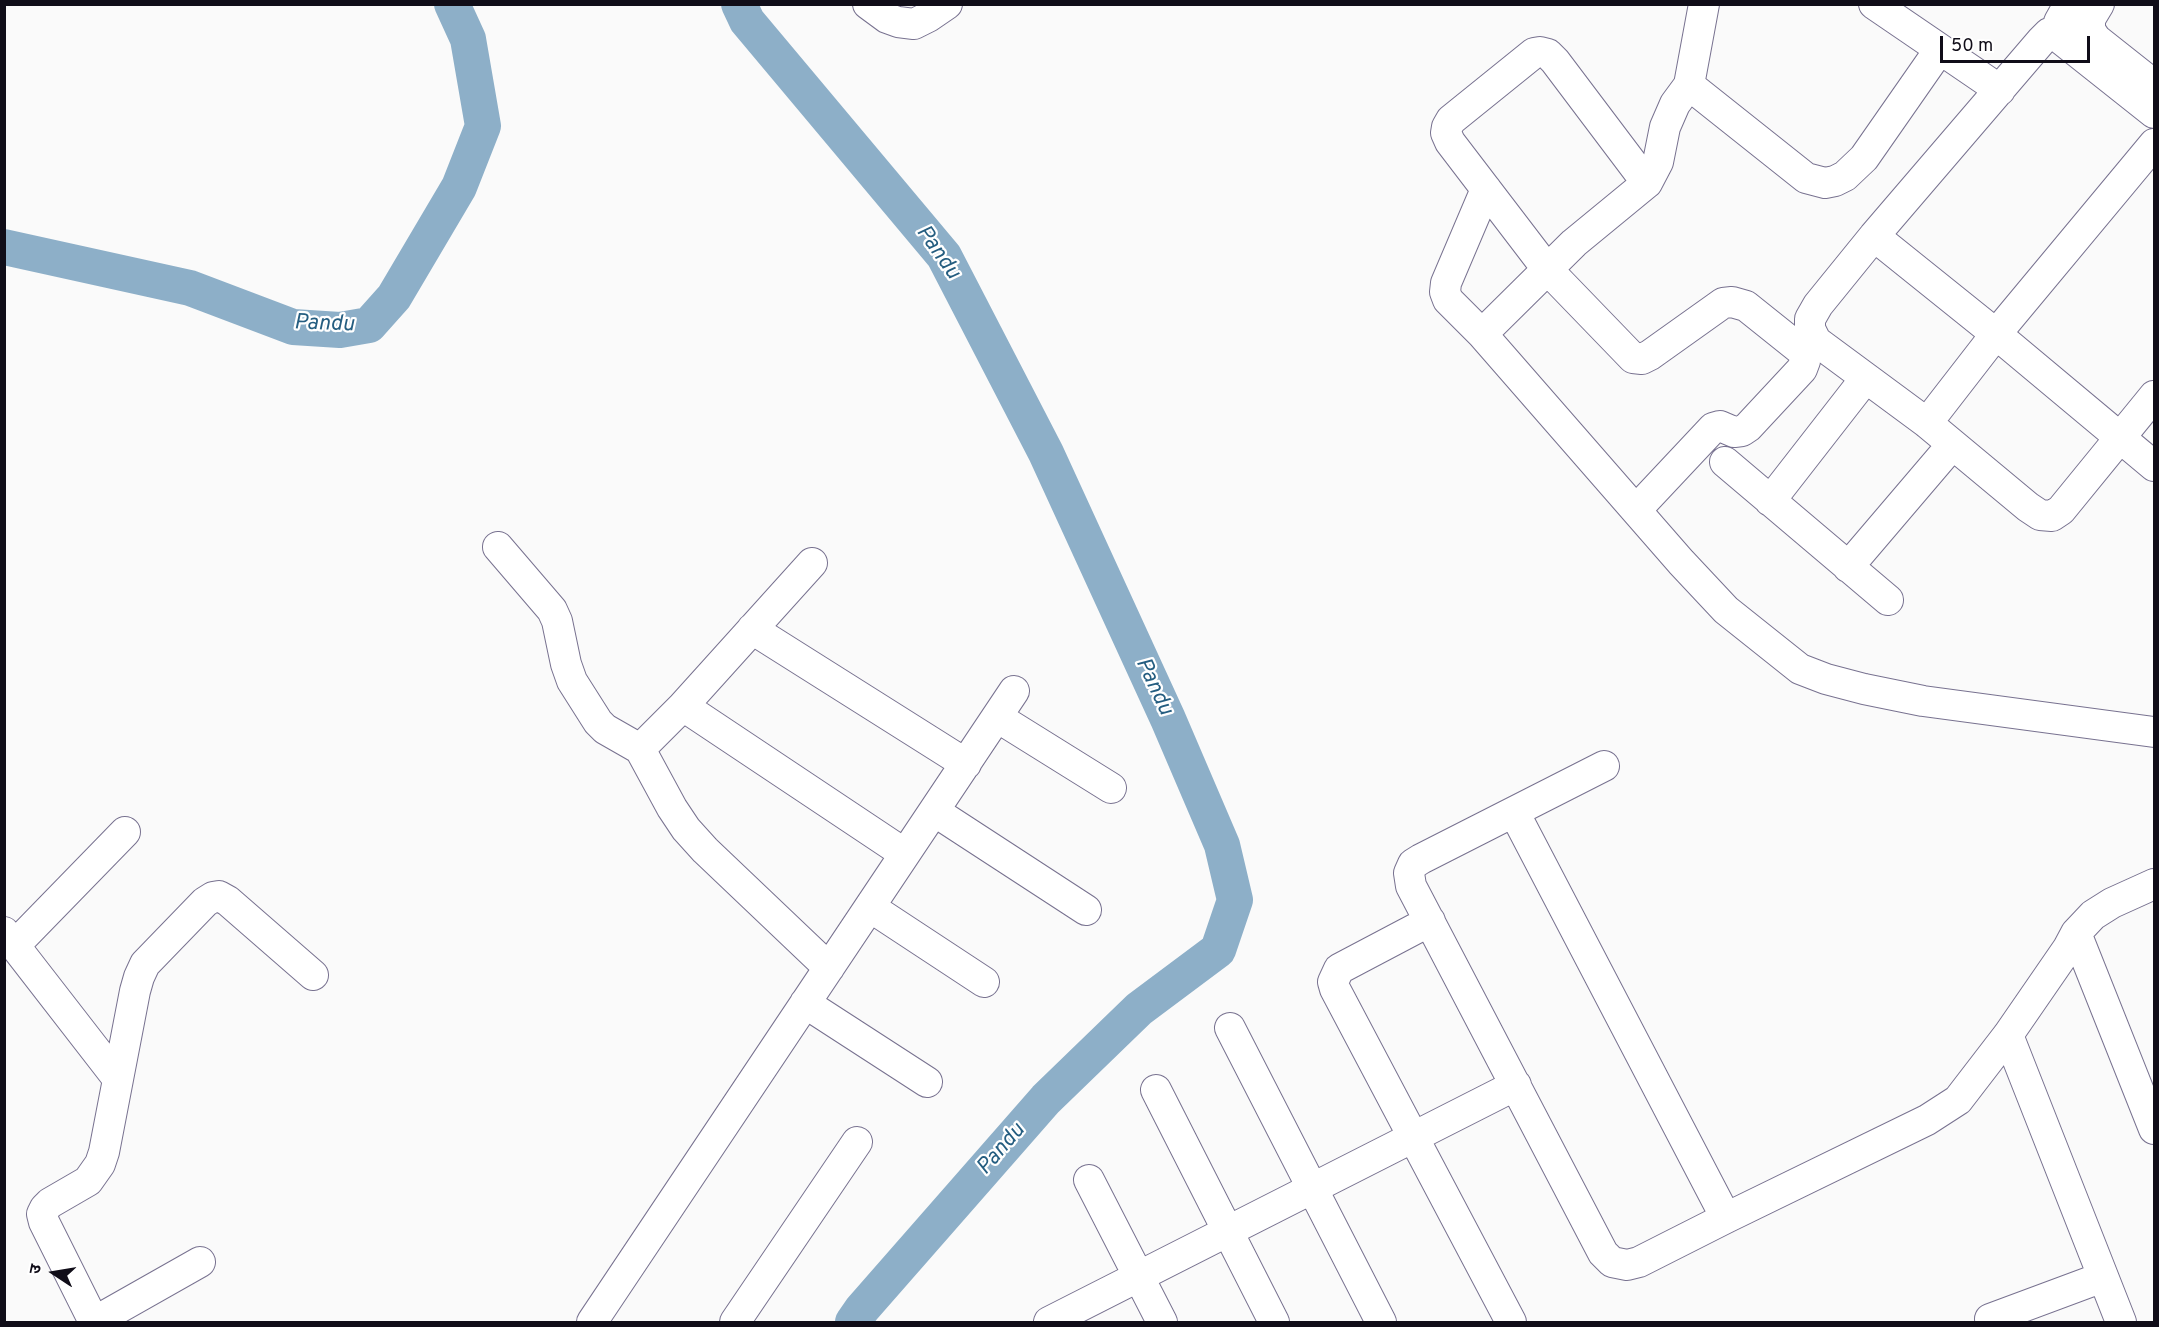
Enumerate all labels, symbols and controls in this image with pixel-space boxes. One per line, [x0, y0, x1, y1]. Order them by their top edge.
scale bar [1943, 24, 2093, 62]
text: 50 m [1951, 35, 1993, 58]
water label: Pandu [909, 221, 965, 285]
water label: Pandu [294, 311, 354, 339]
water label: Pandu [1128, 654, 1178, 720]
water label: Pandu [972, 1119, 1032, 1181]
north arrow [24, 1243, 84, 1303]
text: उ [26, 1263, 47, 1276]

